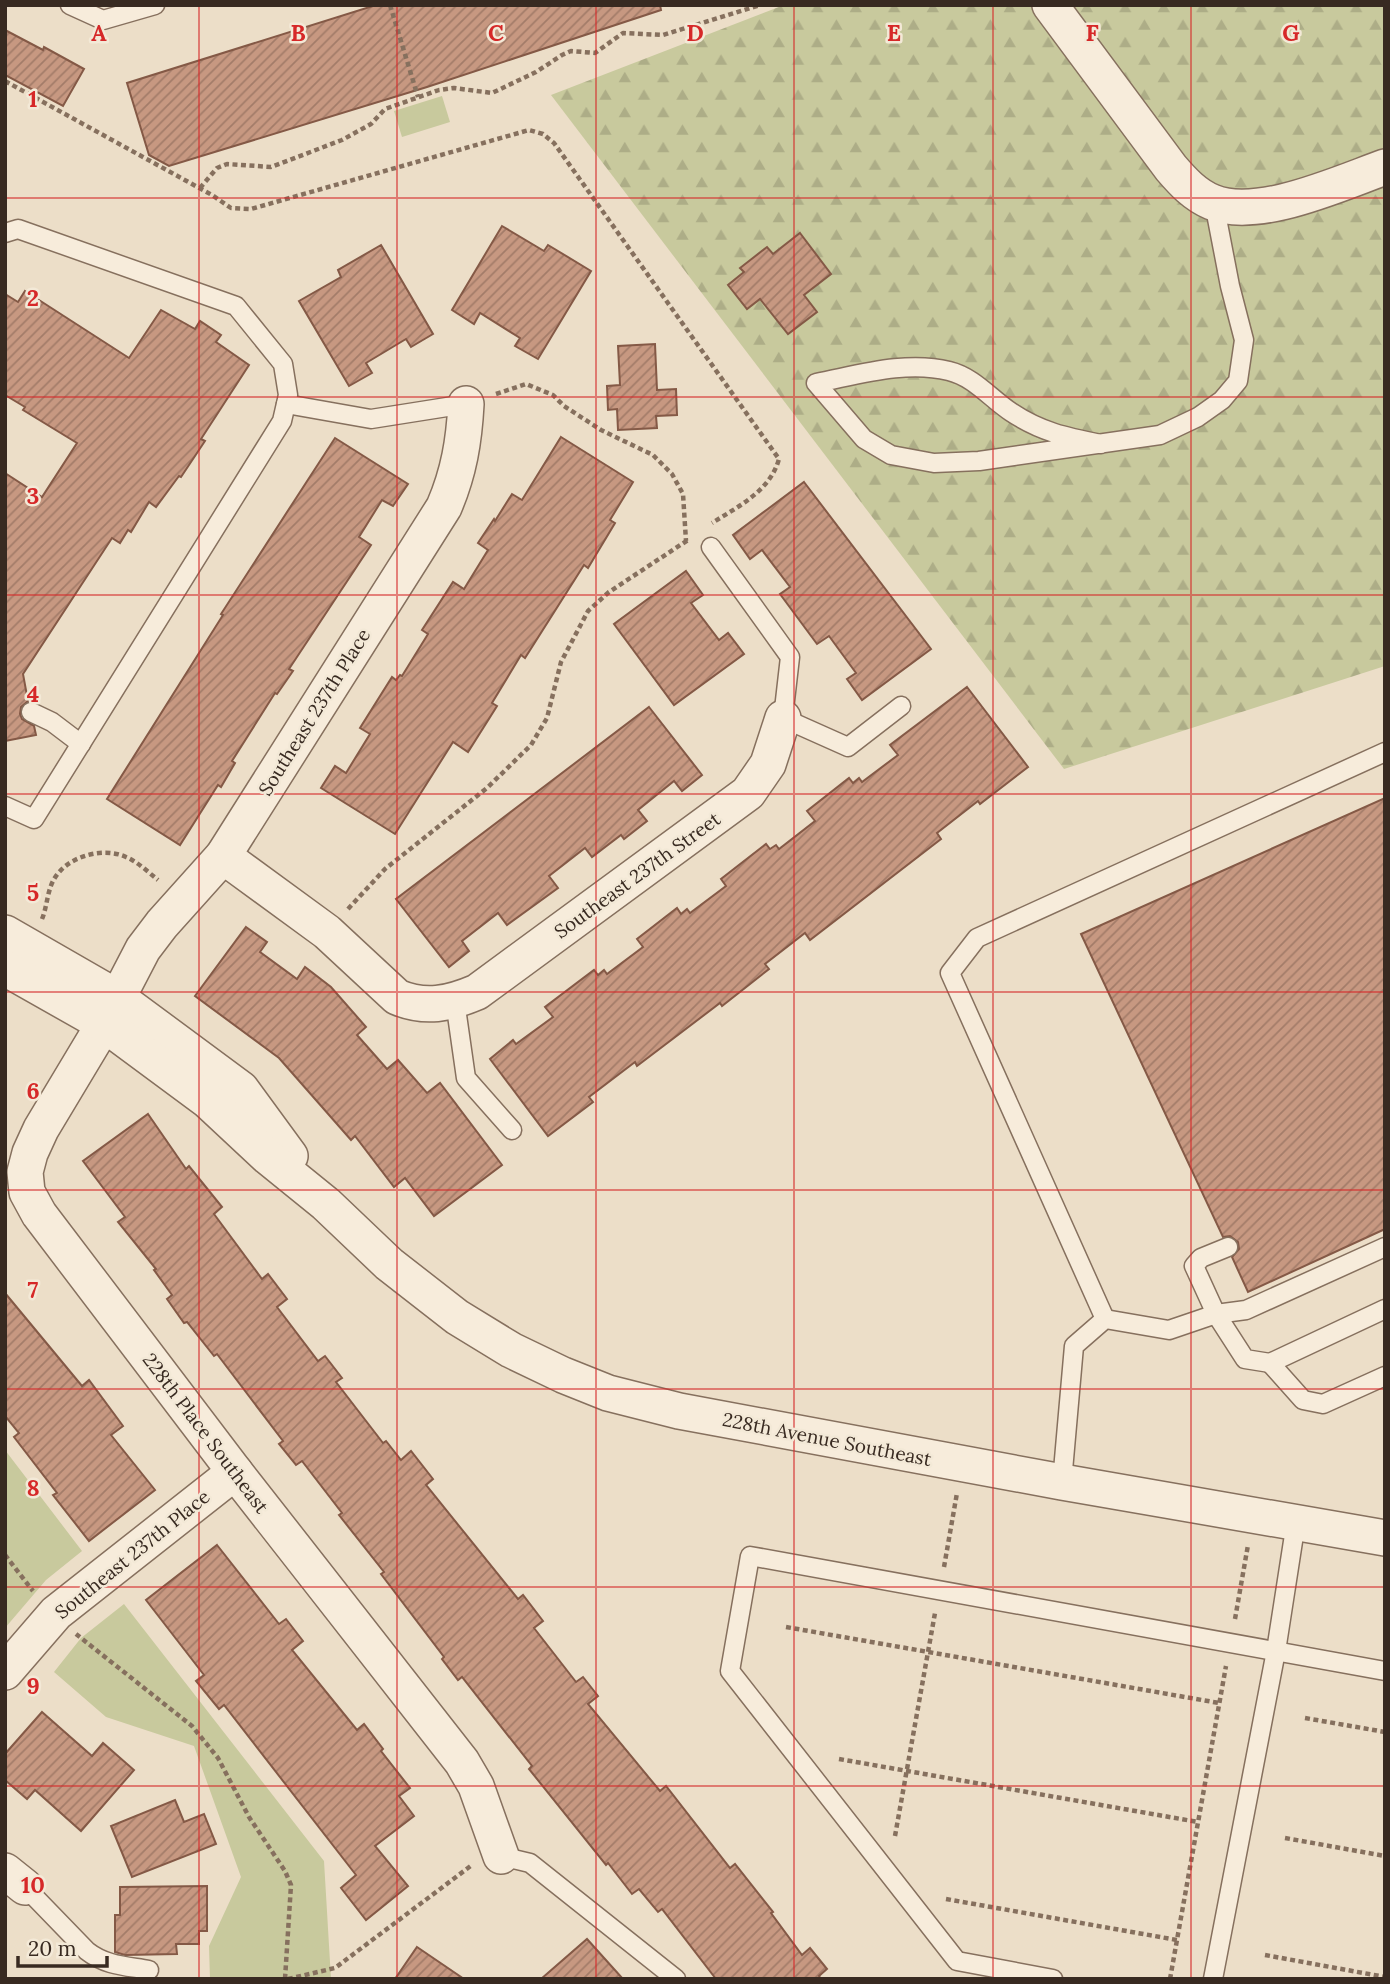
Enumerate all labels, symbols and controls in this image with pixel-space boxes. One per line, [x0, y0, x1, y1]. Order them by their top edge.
text: A [91, 18, 107, 47]
text: B [290, 18, 306, 47]
text: C [488, 18, 504, 47]
text: D [686, 18, 704, 47]
text: E [887, 18, 901, 47]
text: F [1085, 18, 1099, 47]
text: G [1282, 18, 1300, 47]
text: 1 [28, 84, 38, 113]
text: 2 [27, 283, 39, 312]
text: 3 [27, 481, 39, 510]
street label: Southeast 237th Place [253, 624, 375, 800]
text: 4 [27, 679, 39, 708]
street label: Southeast 237th Street [549, 806, 725, 943]
text: 5 [27, 878, 39, 907]
text: 6 [26, 1076, 40, 1105]
text: 7 [28, 1275, 39, 1304]
street label: 228th Place Southeast [138, 1348, 275, 1518]
street label: 228th Avenue Southeast [720, 1407, 934, 1471]
text: 8 [26, 1473, 40, 1502]
street label: Southeast 237th Place [50, 1484, 214, 1624]
text: 9 [26, 1671, 40, 1700]
text: 10 [21, 1870, 45, 1899]
scale bar [18, 1924, 107, 1968]
text: 20 m [28, 1935, 77, 1962]

